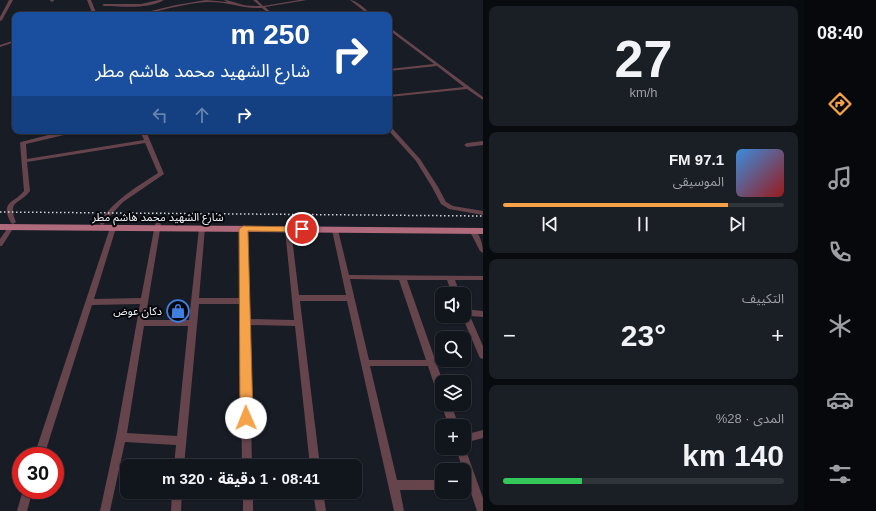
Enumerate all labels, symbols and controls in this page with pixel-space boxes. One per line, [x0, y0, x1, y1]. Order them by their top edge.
text: 250 m [231, 19, 310, 50]
text: 08:40 [817, 23, 863, 43]
icon: right [324, 28, 376, 80]
text: 27 [615, 30, 672, 88]
text: شارع الشهيد محمد هاشم مطر [95, 61, 310, 81]
text: km/h [629, 85, 658, 100]
icon: directions [826, 90, 854, 118]
icon: left [149, 104, 171, 126]
icon: ahead [191, 104, 213, 126]
icon: right [233, 104, 255, 126]
text: 97.1 FM [669, 151, 724, 168]
icon: music [826, 164, 854, 192]
text: الموسيقى [673, 174, 724, 189]
street label: شارع الشهيد محمد هاشم مطر [91, 211, 224, 226]
pin [285, 212, 319, 246]
icon: previous [539, 213, 561, 235]
icon: pause [632, 213, 654, 235]
icon: next [726, 213, 748, 235]
icon: arrive [291, 218, 313, 240]
icon: phone [826, 238, 854, 266]
map controls [435, 287, 471, 499]
button: sound [435, 287, 471, 323]
text: التكييف [742, 291, 784, 306]
shop icon: دكان عوض [165, 298, 191, 324]
place label: دكان عوض [113, 305, 162, 318]
icon: climate [826, 312, 854, 340]
text: 23° [621, 319, 666, 352]
text: − [503, 323, 516, 348]
text: + [771, 323, 784, 348]
button: search [435, 331, 471, 367]
button: layers [435, 375, 471, 411]
icon: car [826, 386, 854, 414]
position arrow [225, 397, 267, 439]
text: المدى · 28% [716, 411, 784, 426]
button: + [435, 419, 471, 455]
text: 140 km [682, 439, 784, 472]
speed limit sign: 30 [12, 447, 64, 499]
icon: filters [826, 460, 854, 488]
button: − [435, 463, 471, 499]
text: 08:41 · 1 دقيقة · 320 m [162, 470, 320, 487]

